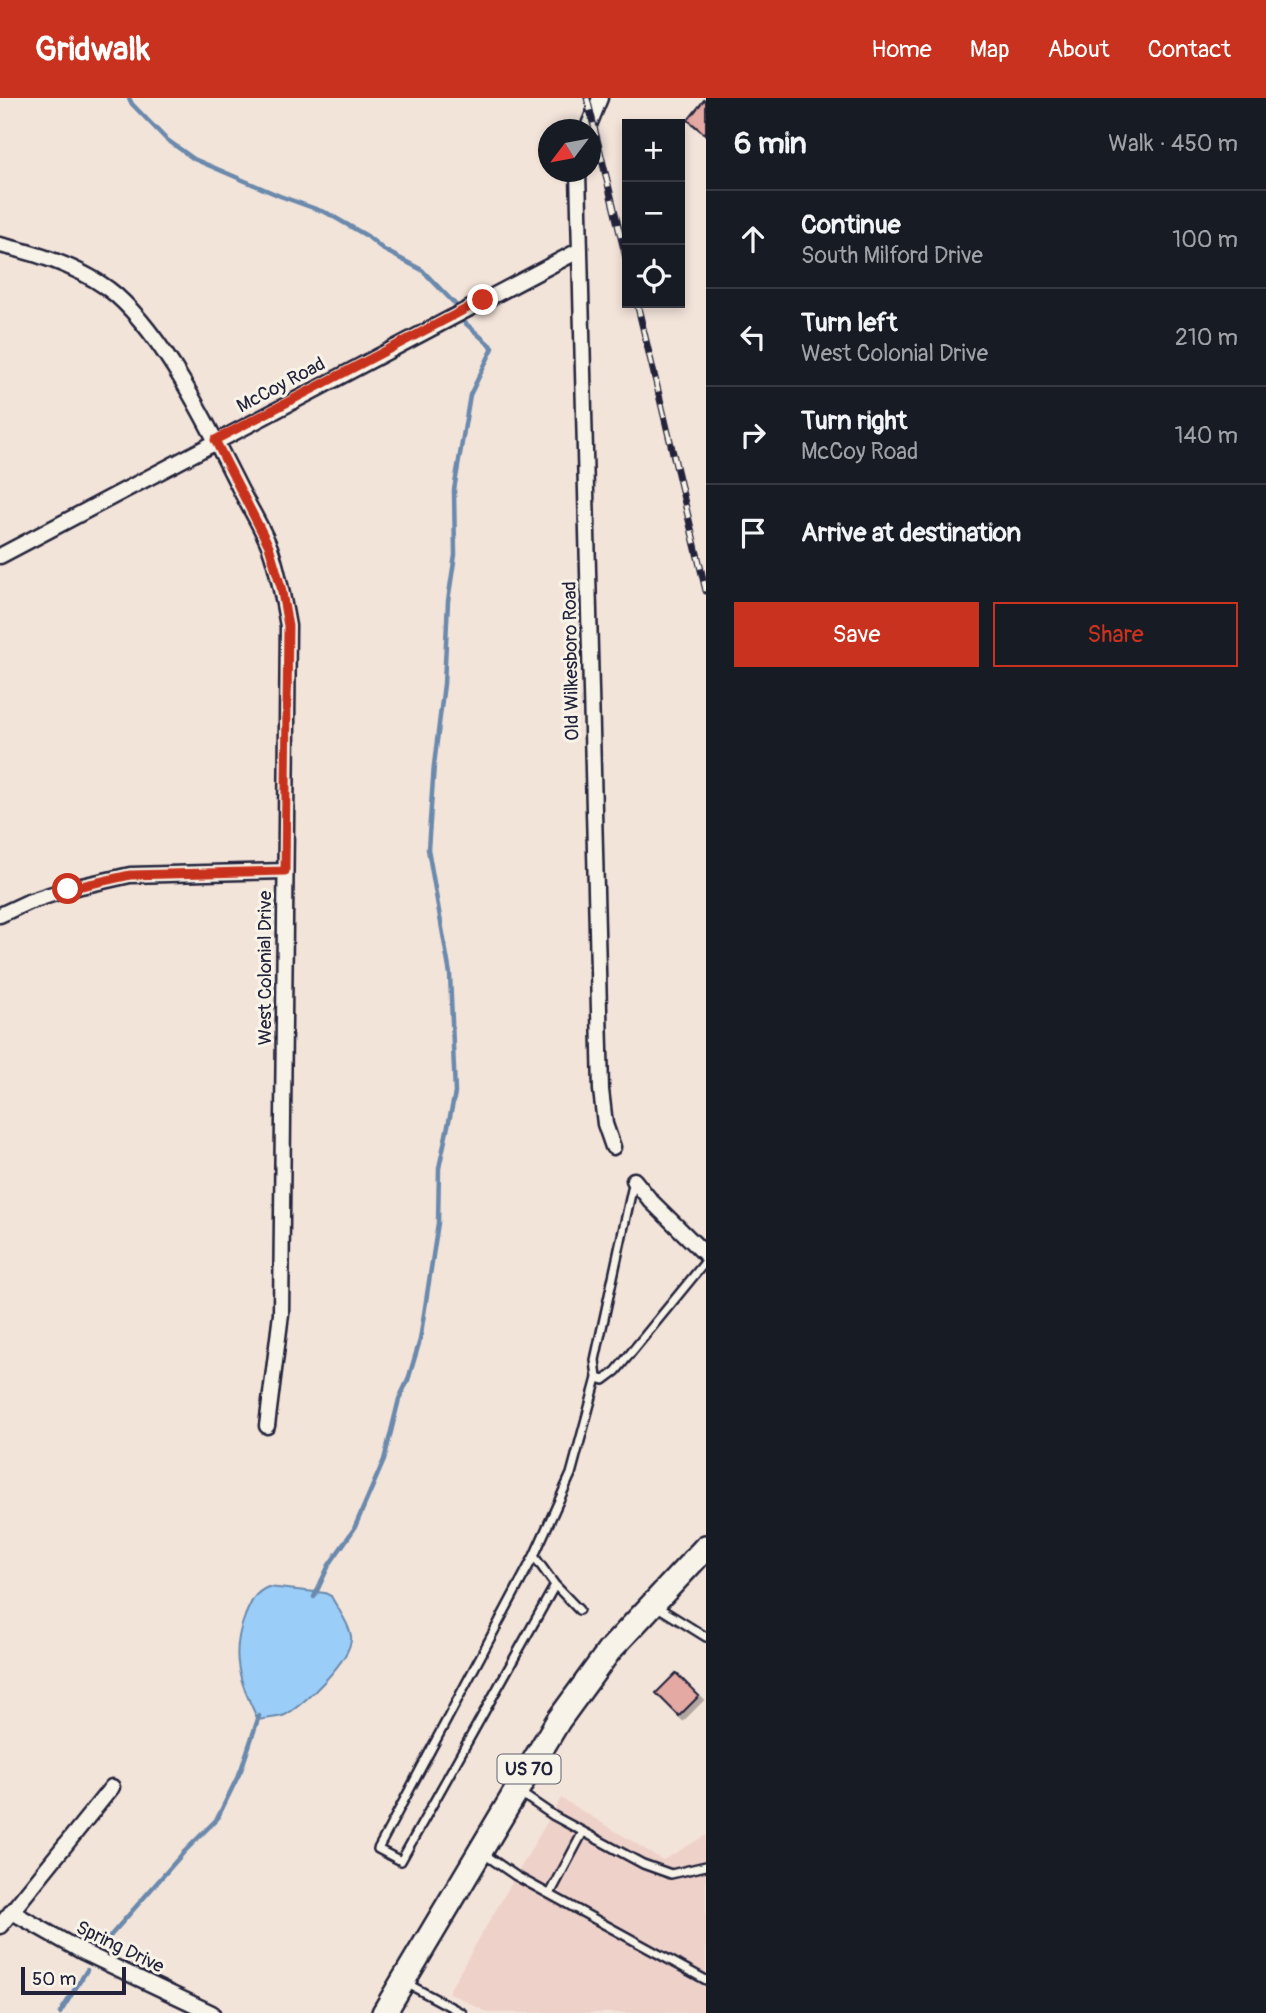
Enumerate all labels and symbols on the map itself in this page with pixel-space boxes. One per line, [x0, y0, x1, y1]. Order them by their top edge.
north arrow [538, 119, 601, 182]
route end [467, 284, 498, 315]
street label: McCoy Road [233, 352, 329, 418]
street label: Old Wilkesboro Road [558, 581, 584, 741]
route start [52, 873, 83, 904]
street label: West Colonial Drive [253, 890, 277, 1045]
road number: US 70 [498, 1754, 560, 1784]
street label: Spring Drive [72, 1915, 169, 1979]
scale bar [21, 1964, 126, 1996]

